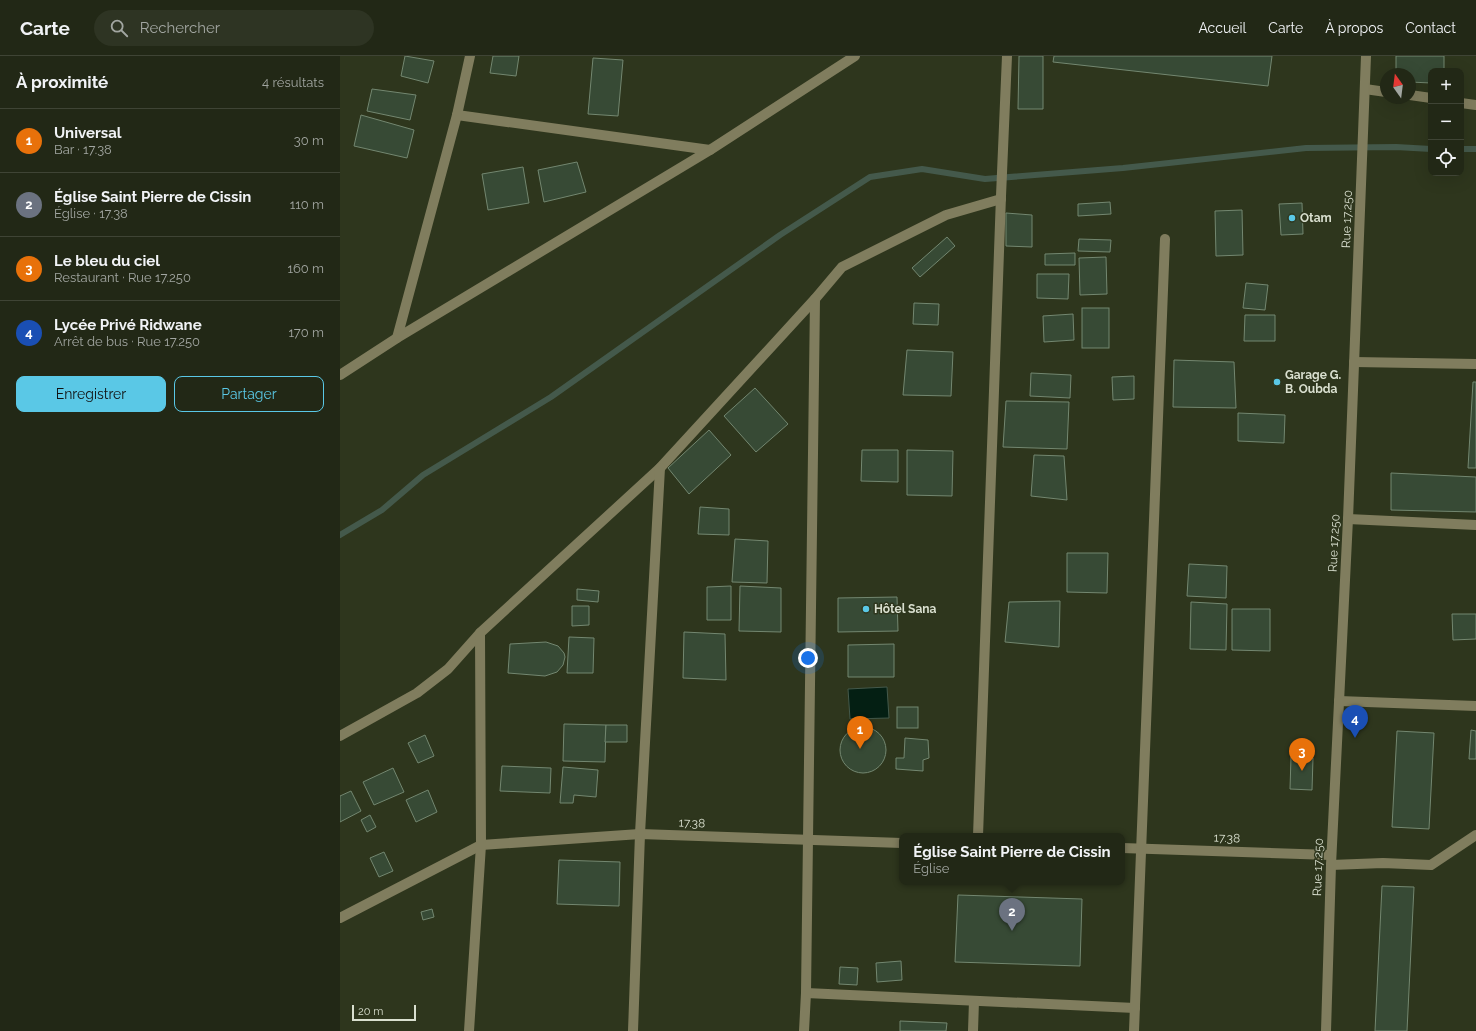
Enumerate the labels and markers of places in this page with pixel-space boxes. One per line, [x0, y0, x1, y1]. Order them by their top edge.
place label: Otam [1300, 211, 1332, 225]
marker: Otam [1287, 213, 1297, 223]
place label: Garage G. B. Oubda [1285, 368, 1341, 396]
marker: Garage G. B. Oubda [1272, 377, 1282, 387]
place label: Hôtel Sana [874, 602, 937, 616]
marker: Hôtel Sana [861, 604, 871, 614]
pin: 4 [1342, 705, 1368, 738]
pin: 1 [847, 716, 873, 749]
pin: 3 [1289, 738, 1315, 771]
pin: 2 [999, 898, 1025, 931]

